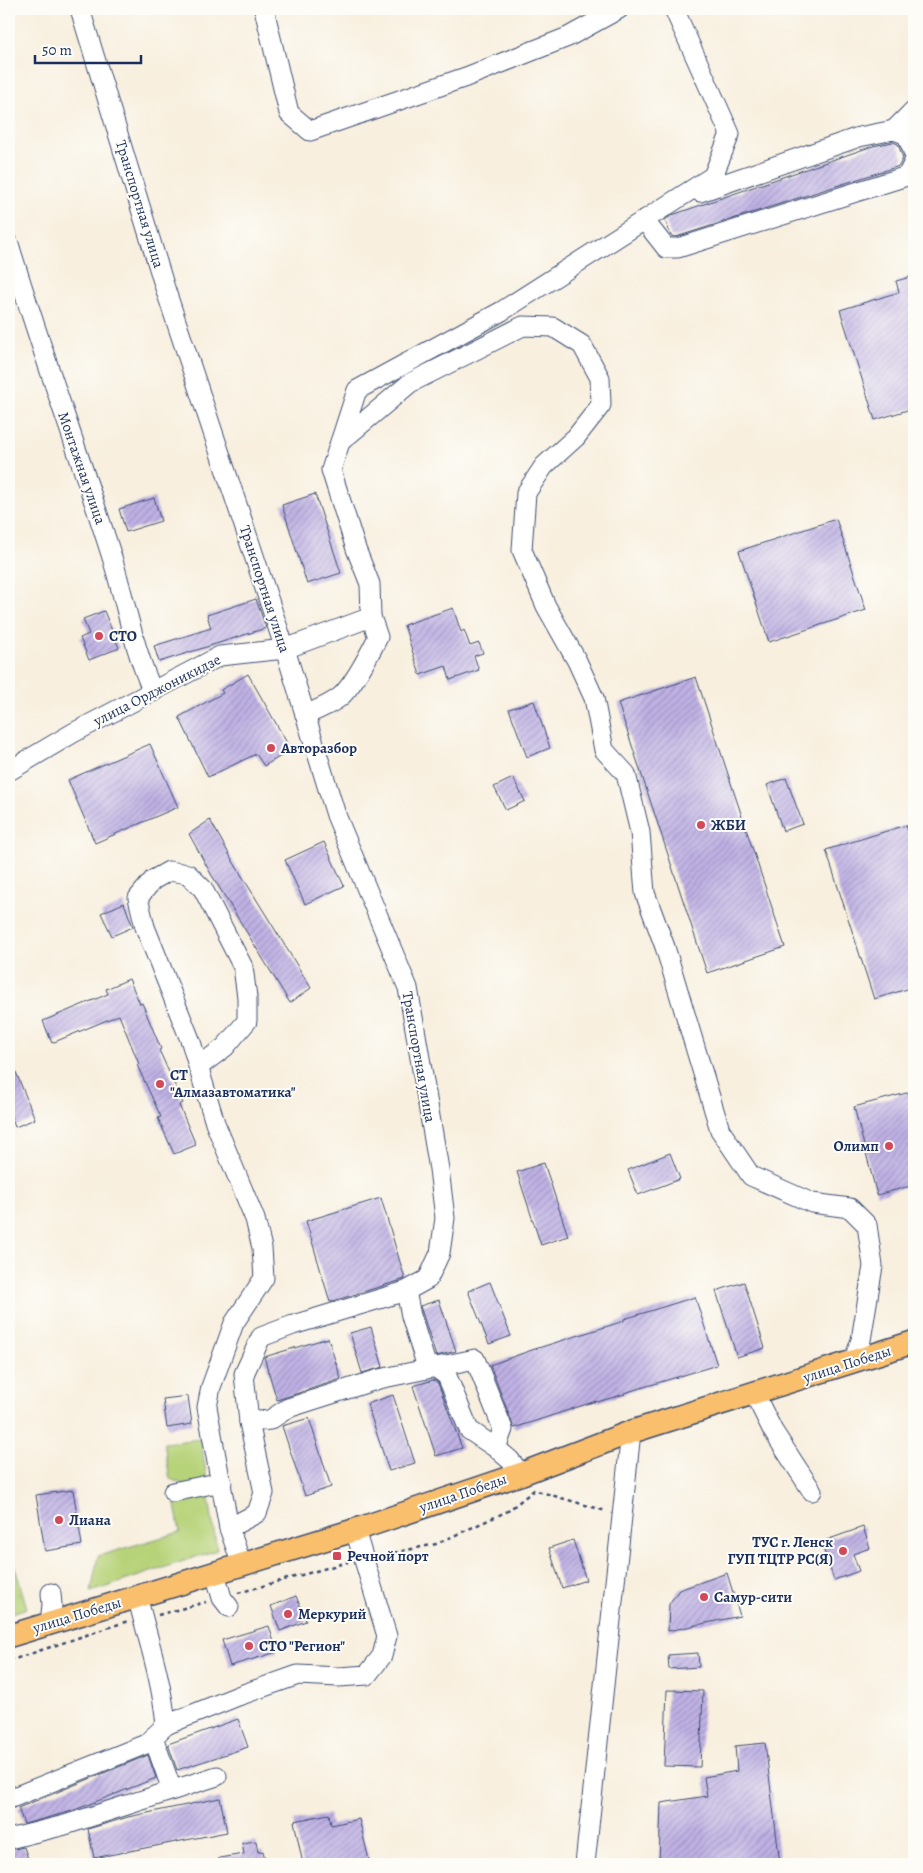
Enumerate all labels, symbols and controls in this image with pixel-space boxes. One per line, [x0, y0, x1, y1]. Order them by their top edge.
scale bar [35, 32, 141, 64]
text: 50 m [42, 40, 72, 60]
street label: Транспортная улица [111, 138, 169, 270]
street label: Монтажная улица [53, 409, 111, 527]
street label: Транспортная улица [235, 523, 295, 655]
place label: СТО [109, 626, 137, 646]
marker: СТО [93, 630, 105, 642]
street label: улица Орджоникидзе [89, 649, 224, 731]
place label: Авторазбор [280, 738, 357, 758]
marker: Авторазбор [265, 742, 277, 754]
place label: ЖБИ [711, 815, 746, 835]
marker: ЖБИ [695, 819, 707, 831]
street label: Транспортная улица [398, 990, 440, 1124]
place label: СТ "Алмазавтоматика" [170, 1065, 296, 1102]
marker: СТ "Алмазавтоматика" [154, 1078, 166, 1090]
place label: Олимп [834, 1136, 879, 1156]
marker: Олимп [883, 1140, 895, 1152]
street label: улица Победы [800, 1340, 894, 1388]
street label: улица Победы [416, 1469, 509, 1518]
place label: Лиана [69, 1510, 112, 1530]
marker: Лиана [53, 1514, 65, 1526]
place label: ТУС г. Ленск ГУП ТЦТР РС(Я) [728, 1532, 833, 1569]
marker: ТУС г. Ленск ГУП ТЦТР РС(Я) [837, 1545, 849, 1557]
place label: Речной порт [347, 1546, 429, 1566]
marker: Речной порт [331, 1550, 343, 1562]
place label: Самур-сити [714, 1587, 792, 1607]
marker: Самур-сити [698, 1591, 710, 1603]
street label: улица Победы [29, 1592, 124, 1638]
place label: Меркурий [298, 1604, 367, 1624]
marker: Меркурий [282, 1608, 294, 1620]
place label: СТО "Регион" [259, 1636, 345, 1656]
marker: СТО "Регион" [243, 1640, 255, 1652]

